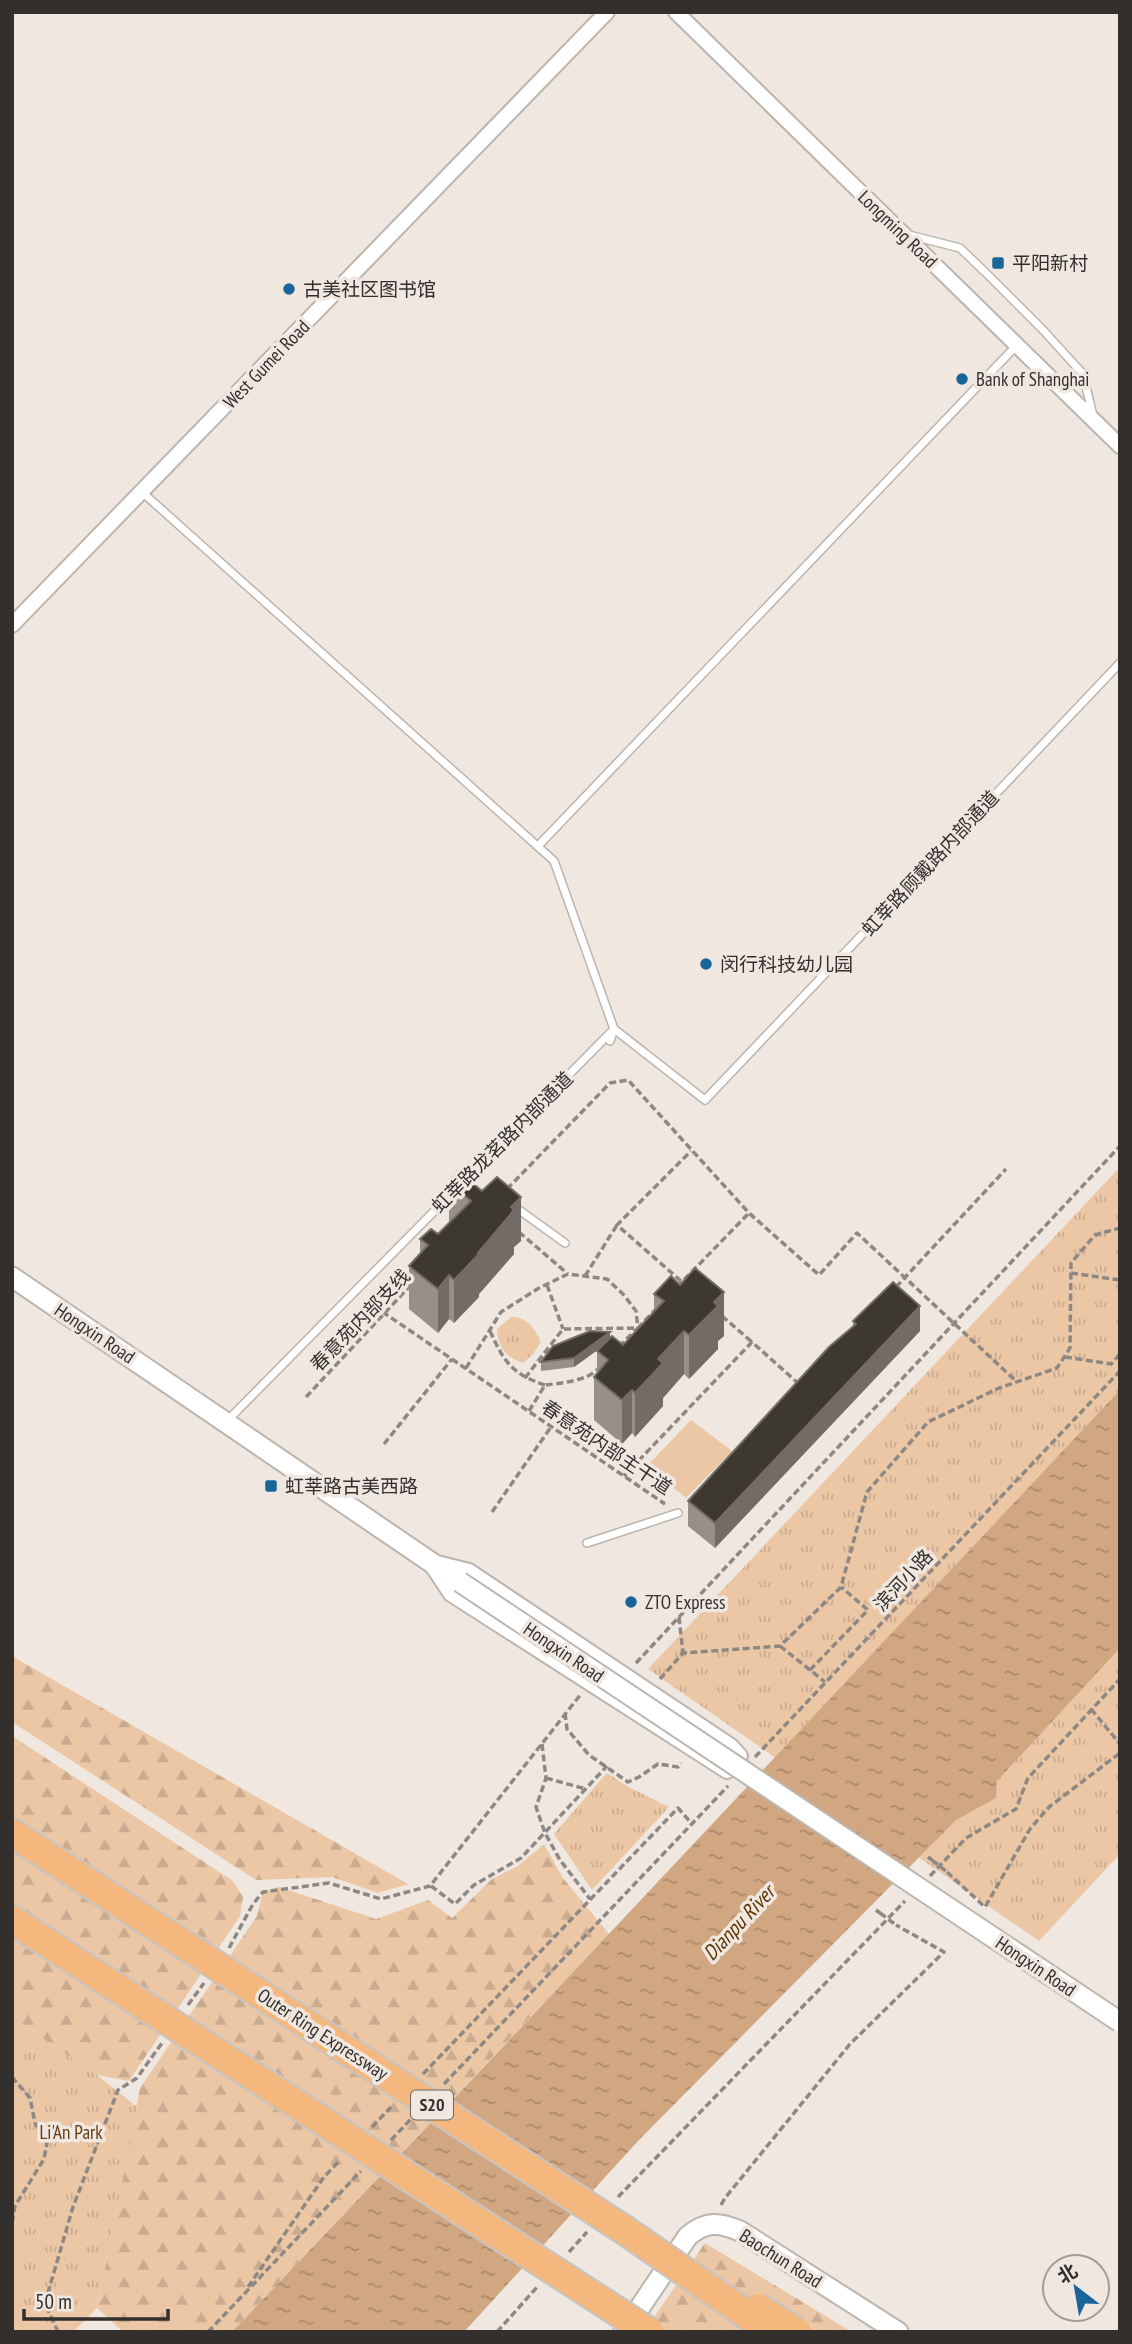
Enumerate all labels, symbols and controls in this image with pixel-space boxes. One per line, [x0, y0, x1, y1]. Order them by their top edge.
street label: Longming Road [853, 185, 943, 273]
place label: 平阳新村 [1012, 251, 1088, 275]
marker: 平阳新村 [990, 255, 1006, 271]
place label: 古美社区图书馆 [303, 277, 436, 301]
marker: 古美社区图书馆 [281, 281, 297, 297]
street label: West Gumei Road [218, 315, 314, 413]
place label: Bank of Shanghai [976, 367, 1090, 391]
marker: Bank of Shanghai [954, 371, 970, 387]
street label: 虹莘路顾戴路内部通道 [856, 785, 1004, 941]
place label: 闵行科技幼儿园 [720, 952, 853, 976]
marker: 闵行科技幼儿园 [698, 956, 714, 972]
street label: 虹莘路龙茗路内部通道 [426, 1066, 578, 1218]
street label: 春意苑内部支线 [305, 1264, 415, 1376]
street label: Hongxin Road [50, 1297, 140, 1369]
street label: 春意苑内部主干道 [537, 1395, 677, 1499]
place label: 虹莘路古美西路 [285, 1474, 418, 1498]
marker: 虹莘路古美西路 [263, 1478, 279, 1494]
street label: 滨河小路 [868, 1544, 938, 1616]
place label: ZTO Express [645, 1590, 725, 1614]
marker: ZTO Express [623, 1594, 639, 1610]
street label: Hongxin Road [519, 1616, 609, 1688]
water label: Dianpu River [697, 1877, 782, 1966]
street label: Hongxin Road [991, 1930, 1081, 2002]
street label: Outer Ring Expressway [253, 1983, 393, 2086]
road number: S20 [411, 2090, 453, 2120]
park label: Li'An Park [39, 2120, 103, 2144]
street label: Baochun Road [735, 2223, 827, 2293]
north arrow [1041, 2253, 1111, 2323]
text: 北 [1053, 2258, 1082, 2289]
scale bar [24, 2278, 168, 2322]
text: 50 m [35, 2288, 72, 2315]

